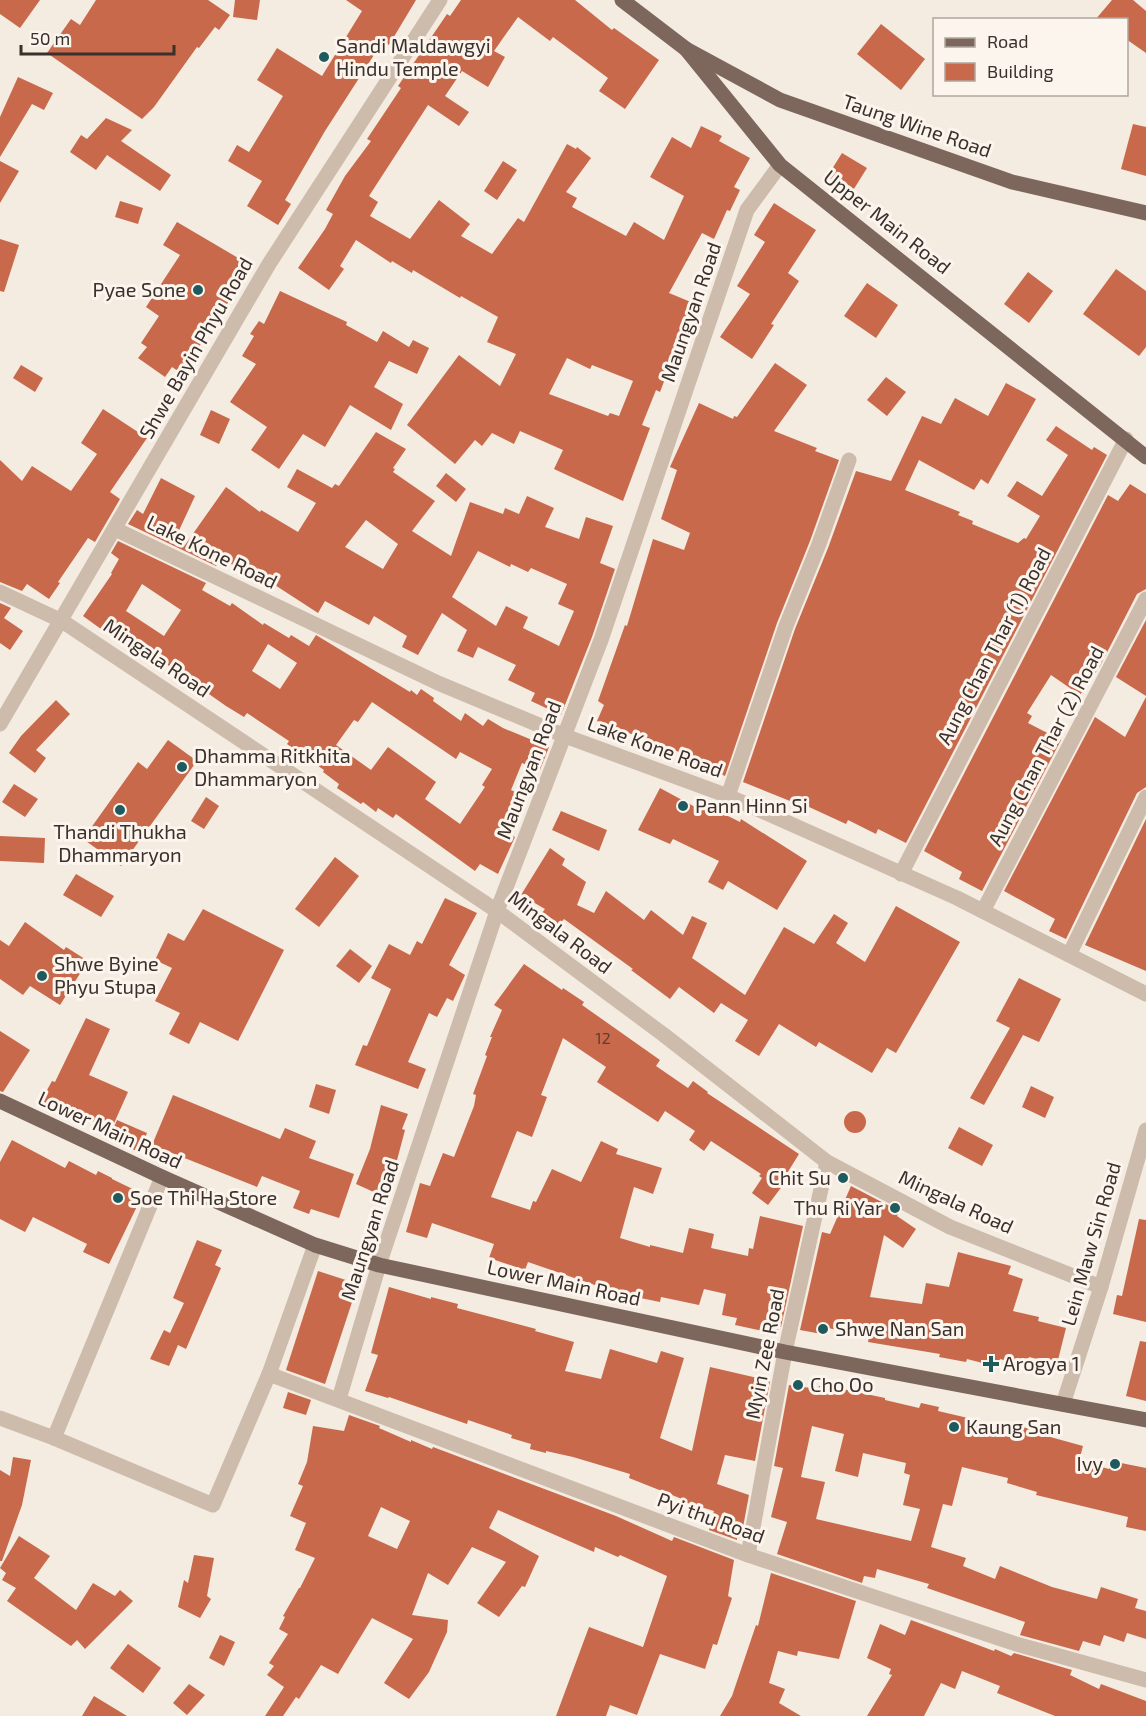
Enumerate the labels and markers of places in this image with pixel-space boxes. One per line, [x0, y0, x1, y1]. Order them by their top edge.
place label: Sandi Maldawgyi Hindu Temple [336, 33, 491, 80]
marker: Sandi Maldawgyi Hindu Temple [317, 50, 331, 64]
place label: Pyae Sone [93, 277, 186, 301]
marker: Pyae Sone [191, 283, 205, 297]
place label: Dhamma Ritkhita Dhammaryon [194, 743, 351, 790]
marker: Dhamma Ritkhita Dhammaryon [175, 760, 189, 774]
place label: Pann Hinn Si [695, 793, 808, 817]
marker: Pann Hinn Si [676, 799, 690, 813]
marker: Thandi Thukha Dhammaryon [113, 803, 127, 817]
place label: Thandi Thukha Dhammaryon [53, 819, 187, 866]
place label: Shwe Byine Phyu Stupa [54, 951, 159, 998]
marker: Shwe Byine Phyu Stupa [35, 969, 49, 983]
place label: Chit Su [768, 1165, 831, 1189]
marker: Chit Su [836, 1171, 850, 1185]
place label: Soe Thi Ha Store [130, 1185, 277, 1209]
marker: Soe Thi Ha Store [111, 1191, 125, 1205]
place label: Thu Ri Yar [793, 1195, 883, 1219]
marker: Thu Ri Yar [888, 1201, 902, 1215]
place label: Shwe Nan San [835, 1316, 964, 1340]
marker: Shwe Nan San [816, 1322, 830, 1336]
place label: Arogya 1 [1003, 1351, 1080, 1375]
marker: Arogya 1 [984, 1357, 998, 1371]
place label: Cho Oo [810, 1372, 874, 1396]
marker: Cho Oo [791, 1378, 805, 1392]
place label: Kaung San [966, 1414, 1061, 1438]
marker: Kaung San [947, 1420, 961, 1434]
place label: Ivy [1077, 1451, 1103, 1475]
marker: Ivy [1108, 1457, 1122, 1471]

